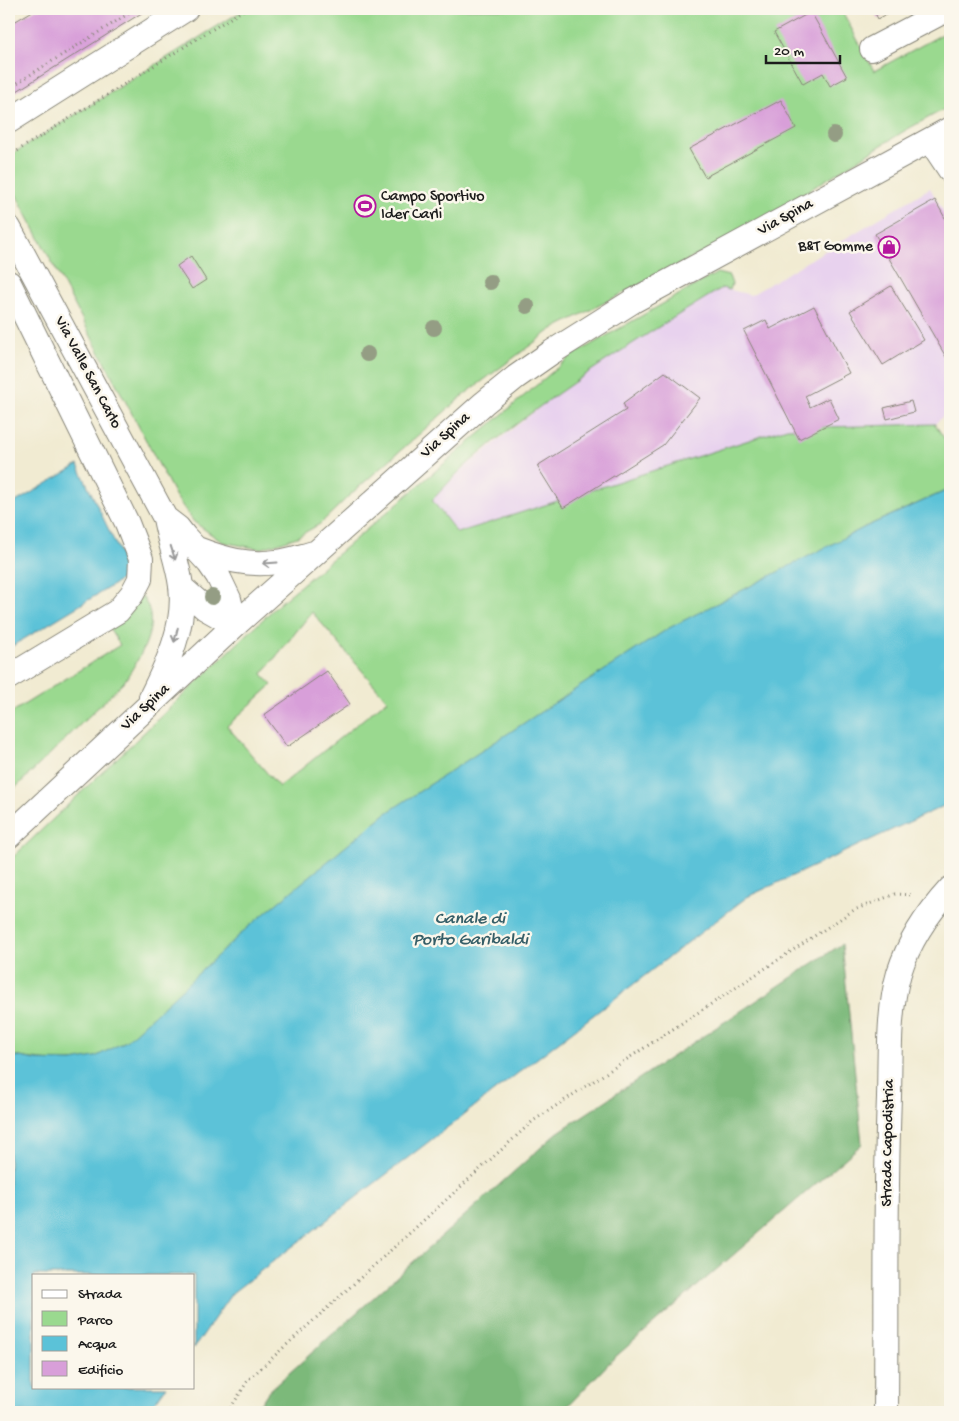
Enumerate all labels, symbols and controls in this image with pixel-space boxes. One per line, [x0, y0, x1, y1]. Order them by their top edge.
scale bar [766, 32, 840, 64]
text: 20 m [774, 43, 804, 61]
place label: Campo Sportivo Ider Carli [381, 188, 485, 225]
sports icon: Campo Sportivo Ider Carli [353, 194, 377, 218]
street label: Via Spina [754, 195, 818, 241]
shop icon: B&T Gomme [877, 235, 901, 259]
place label: B&T Gomme [797, 238, 874, 257]
street label: Via Valle San Carlo [49, 313, 125, 432]
street label: Via Spina [416, 408, 476, 464]
one-way arrow [168, 544, 178, 560]
one-way arrow [262, 558, 278, 567]
one-way arrow [171, 626, 180, 642]
street label: Via Spina [117, 680, 175, 736]
water label: Canale di Porto Garibaldi [412, 909, 530, 951]
street label: Strada Capodistria [878, 1078, 900, 1207]
legend [32, 1274, 195, 1388]
text: Strada [78, 1286, 123, 1304]
text: Parco [77, 1312, 113, 1330]
text: Acqua [78, 1336, 117, 1354]
text: Edificio [78, 1362, 124, 1380]

